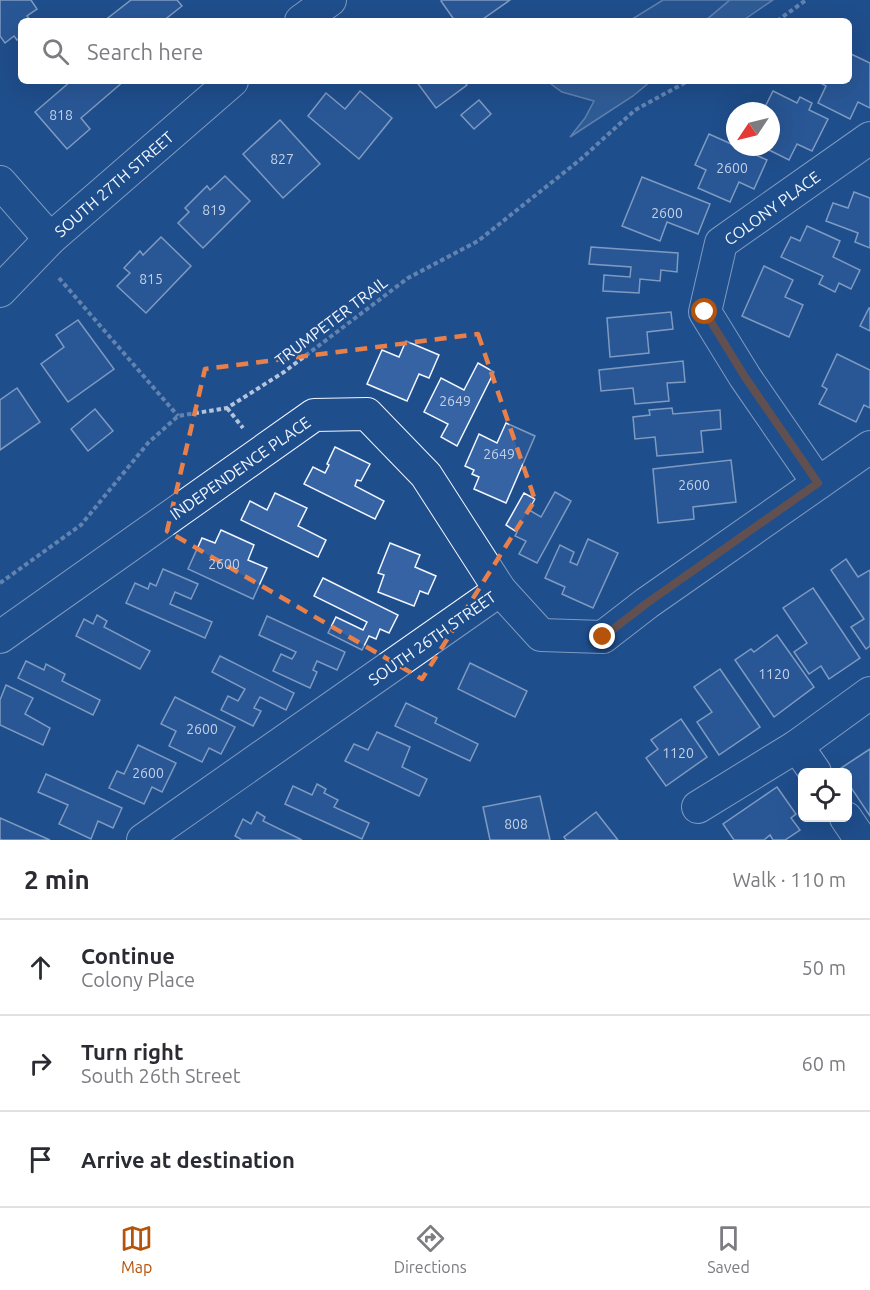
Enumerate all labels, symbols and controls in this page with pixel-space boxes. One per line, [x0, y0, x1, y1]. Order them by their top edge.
search box [18, 18, 852, 84]
icon: search [39, 35, 72, 68]
text: Search here [87, 39, 203, 64]
north arrow [726, 102, 780, 156]
house number: 818 [49, 107, 73, 123]
street label: SOUTH 27TH STREET [51, 128, 177, 240]
house number: 827 [270, 151, 294, 167]
house number: 2600 [716, 160, 748, 176]
street label: COLONY PLACE [721, 167, 823, 249]
house number: 819 [202, 202, 226, 218]
house number: 2600 [651, 205, 683, 221]
house number: 815 [139, 271, 163, 287]
street label: TRUMPETER TRAIL [271, 273, 391, 369]
route start [691, 298, 717, 324]
house number: 2649 [439, 393, 471, 409]
street label: INDEPENDENCE PLACE [166, 413, 314, 523]
house number: 2649 [483, 446, 515, 462]
house number: 2600 [678, 477, 710, 493]
house number: 2600 [208, 556, 240, 572]
street label: SOUTH 26TH STREET [365, 587, 499, 689]
route end [589, 623, 615, 649]
house number: 1120 [758, 666, 790, 682]
house number: 2600 [186, 721, 218, 737]
house number: 1120 [662, 745, 694, 761]
house number: 2600 [132, 765, 164, 781]
map controls [798, 768, 852, 822]
button: locate [798, 768, 852, 822]
house number: 808 [504, 816, 528, 832]
text: 2 min [24, 865, 90, 894]
text: Walk · 110 m [733, 868, 846, 891]
text: Continue [81, 943, 175, 968]
icon: ahead [24, 951, 57, 984]
text: 50 m [802, 956, 846, 979]
text: Colony Place [81, 968, 195, 991]
text: Turn right [81, 1039, 183, 1064]
icon: right [24, 1047, 57, 1080]
text: 60 m [802, 1052, 846, 1075]
text: South 26th Street [81, 1064, 241, 1087]
icon: arrive [24, 1143, 57, 1176]
text: Arrive at destination [81, 1147, 295, 1172]
tab: Map [120, 1222, 153, 1276]
tab: Directions [394, 1222, 467, 1276]
tab: Saved [707, 1222, 750, 1276]

